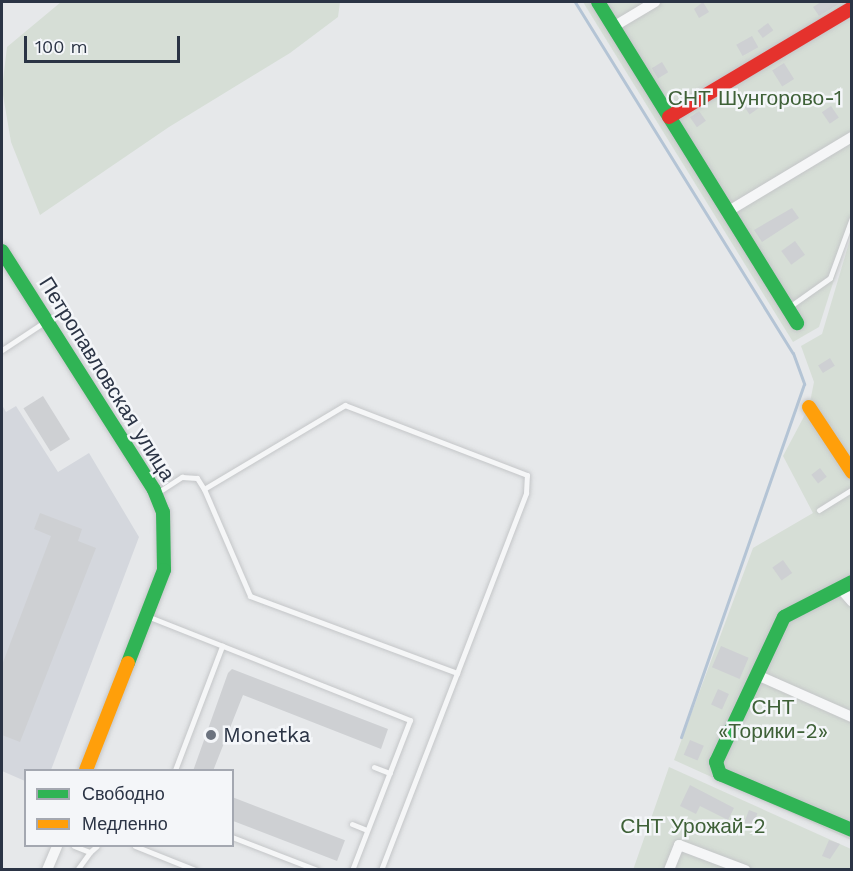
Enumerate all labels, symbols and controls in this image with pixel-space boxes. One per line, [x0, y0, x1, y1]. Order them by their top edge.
scale bar [27, 24, 183, 62]
text: 100 m [35, 36, 88, 57]
park label: СНТ Шунгорово-1 [668, 85, 842, 111]
street label: Петропавловская улица [34, 272, 180, 486]
park label: СНТ «Торики-2» [718, 694, 828, 744]
place label: Monetka [223, 722, 311, 748]
marker: Monetka [204, 728, 218, 742]
legend [24, 769, 234, 847]
text: Свободно [82, 783, 165, 804]
text: Медленно [82, 813, 168, 834]
park label: СНТ Урожай-2 [620, 813, 766, 839]

